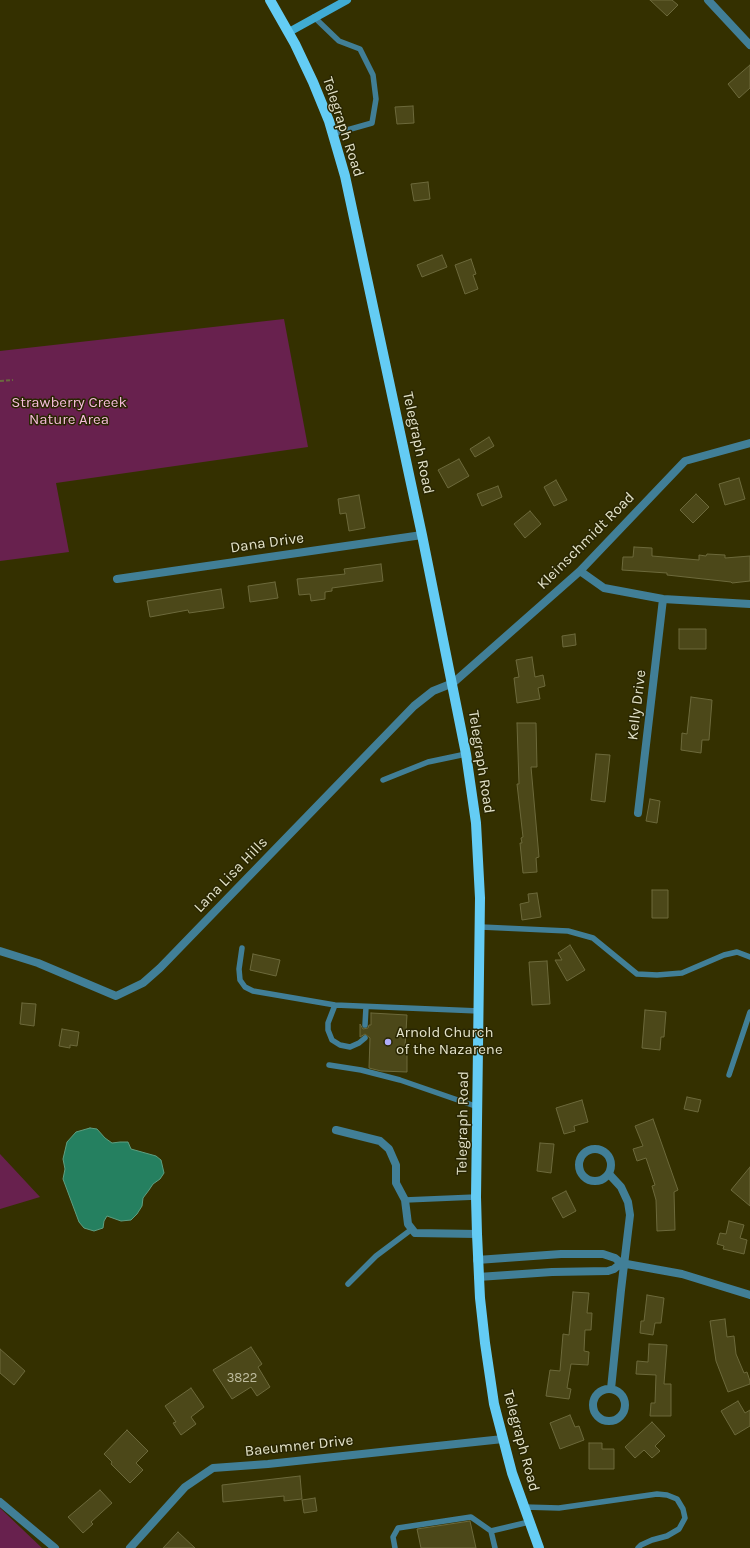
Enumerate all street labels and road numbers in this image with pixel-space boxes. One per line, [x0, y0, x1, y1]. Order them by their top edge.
street label: Telegraph Road [318, 75, 368, 179]
street label: Telegraph Road [398, 390, 438, 496]
street label: Kleinschmidt Road [534, 489, 638, 593]
street label: Dana Drive [229, 529, 305, 557]
street label: Kelly Drive [624, 669, 650, 741]
street label: Telegraph Road [464, 709, 498, 815]
street label: Lana Lisa Hills [190, 833, 272, 917]
street label: Telegraph Road [453, 1071, 473, 1175]
street label: Telegraph Road [499, 1388, 543, 1494]
street label: Baeumner Drive [244, 1431, 354, 1461]

